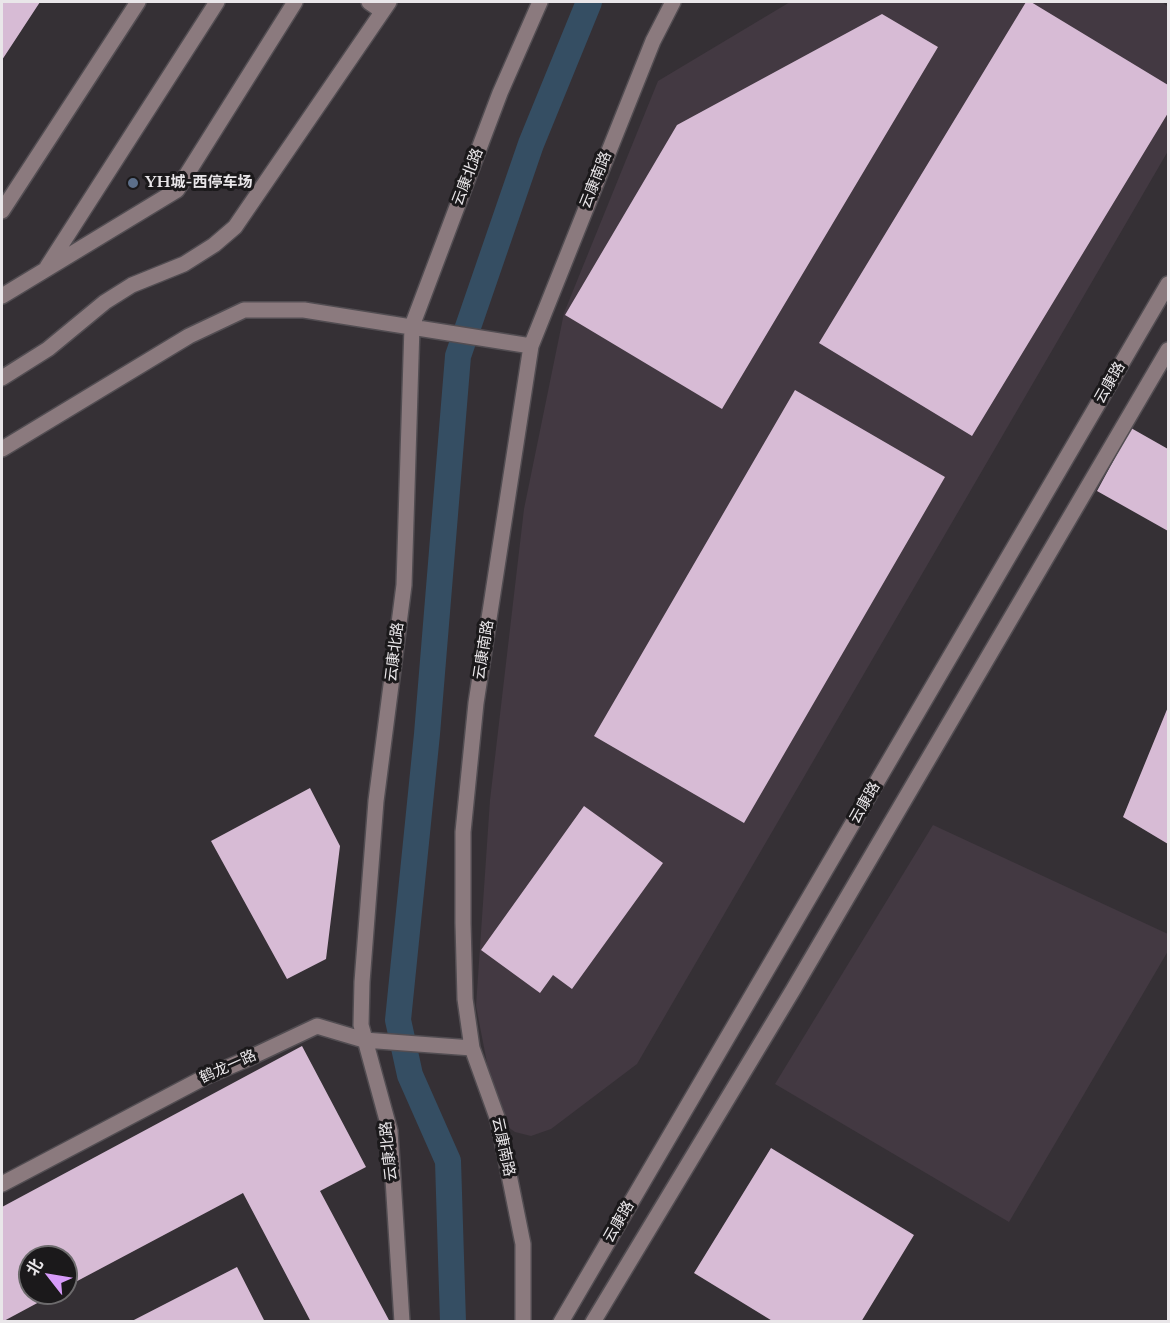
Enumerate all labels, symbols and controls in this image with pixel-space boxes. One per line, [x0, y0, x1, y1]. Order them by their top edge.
street label: 云康北路 [449, 146, 487, 208]
street label: 云康南路 [576, 149, 616, 211]
place label: YH城-西停车场 [145, 174, 252, 192]
marker: YH城-西停车场 [126, 176, 140, 190]
street label: 云康路 [1091, 359, 1129, 407]
street label: 云康南路 [470, 619, 498, 681]
street label: 云康北路 [382, 621, 408, 683]
street label: 云康路 [846, 779, 884, 827]
street label: 鹤龙一路 [197, 1047, 259, 1087]
street label: 云康南路 [488, 1116, 518, 1178]
street label: 云康北路 [377, 1120, 401, 1182]
street label: 云康路 [600, 1198, 638, 1246]
north arrow [18, 1245, 78, 1305]
text: 北 [22, 1255, 47, 1279]

